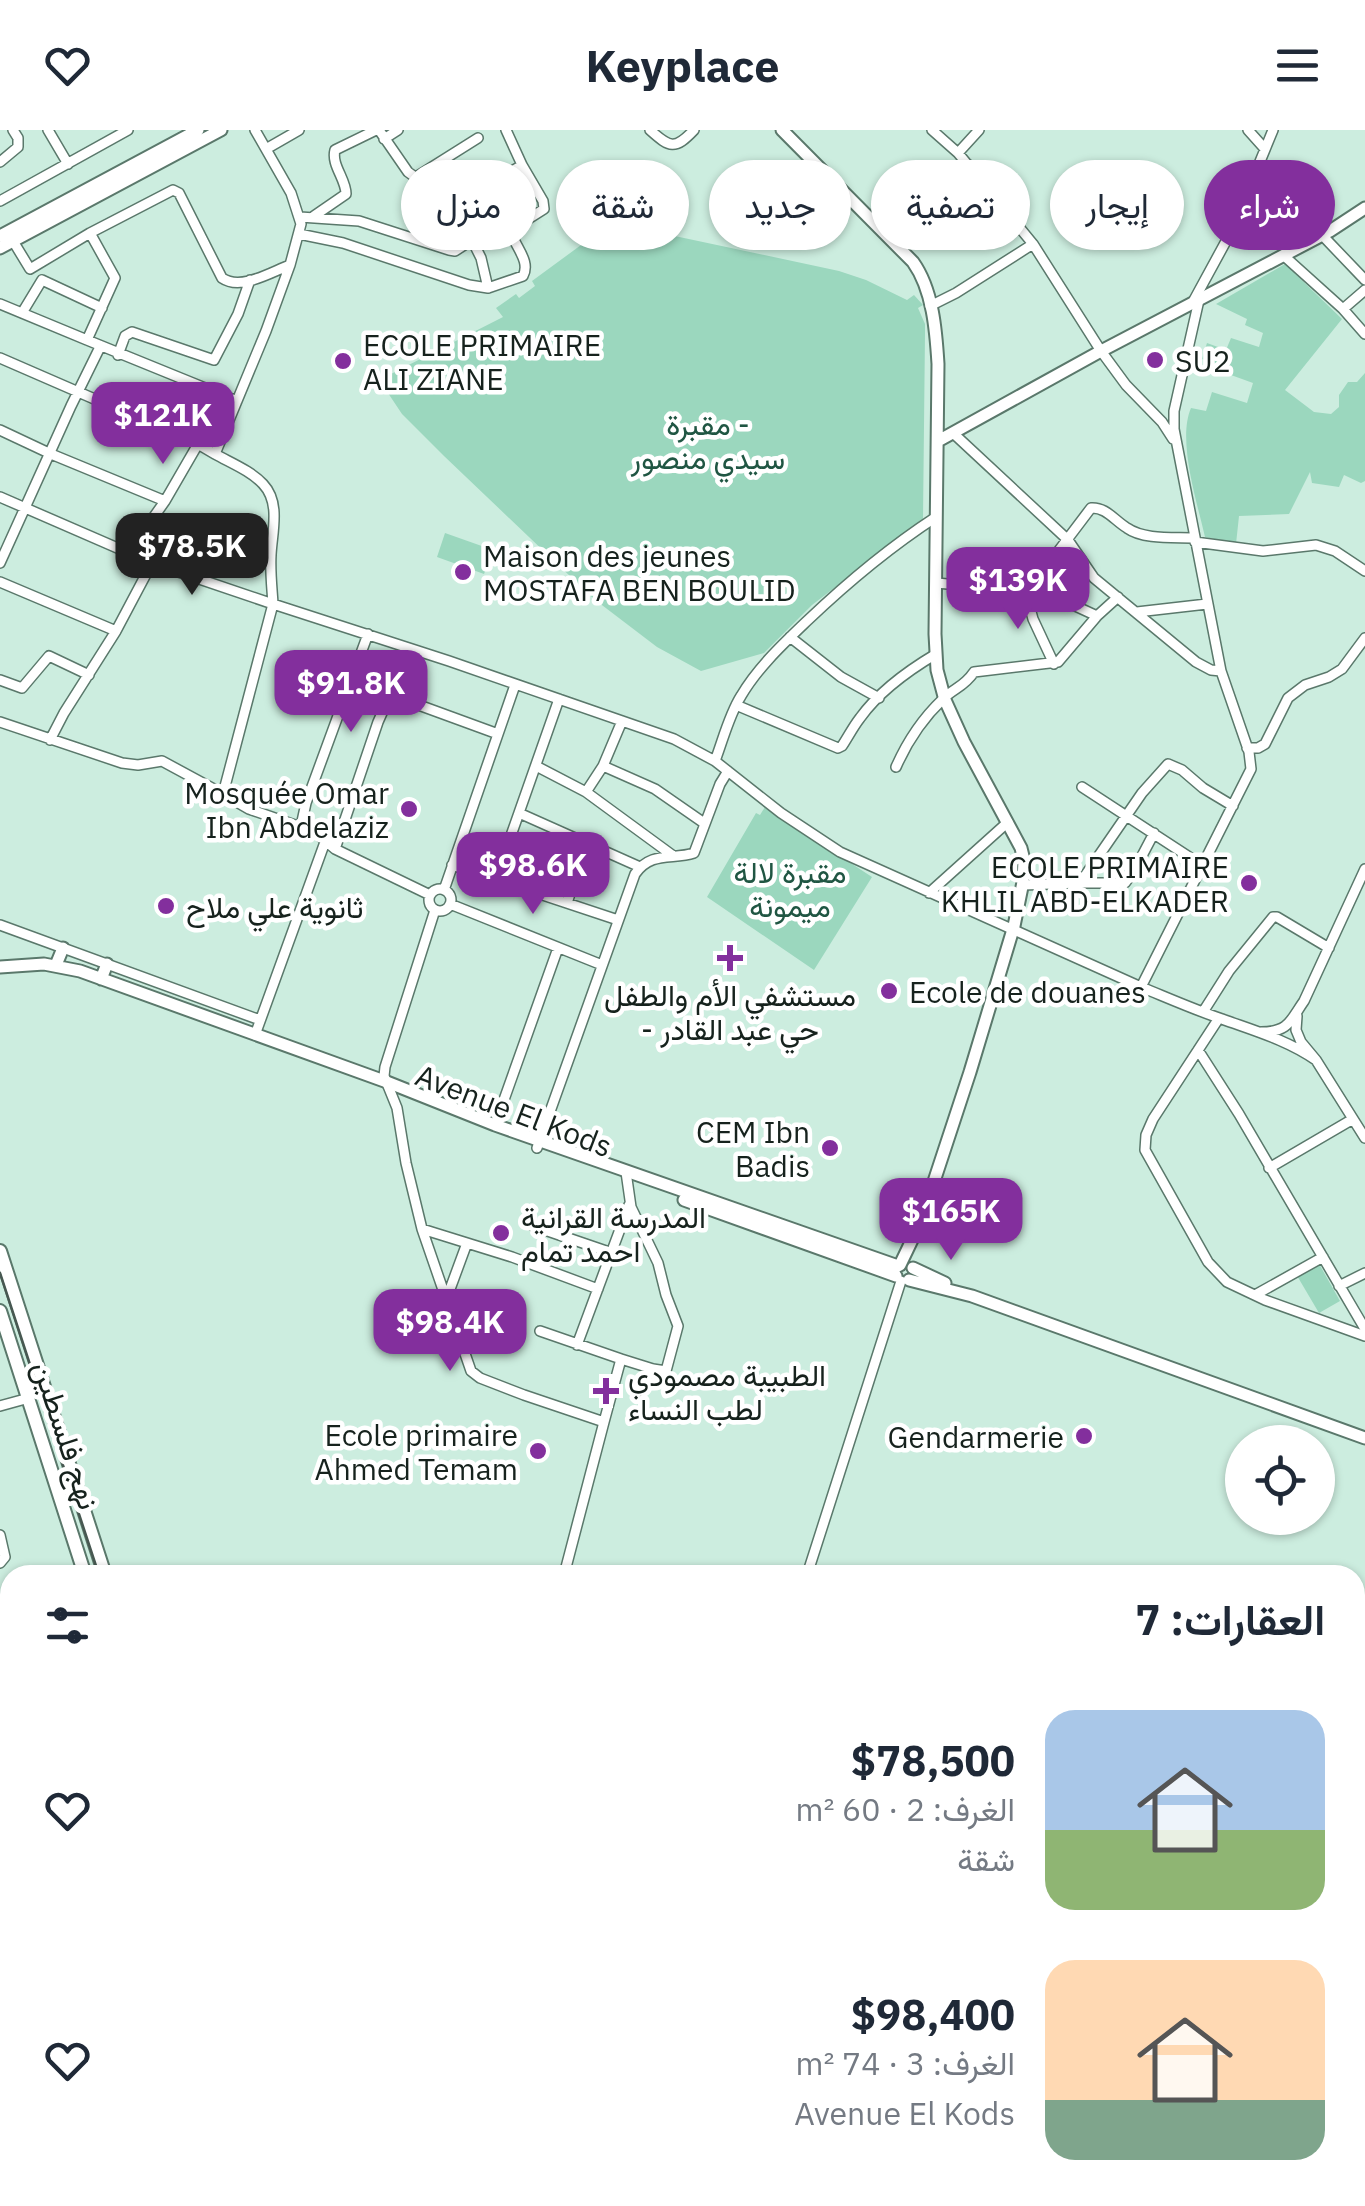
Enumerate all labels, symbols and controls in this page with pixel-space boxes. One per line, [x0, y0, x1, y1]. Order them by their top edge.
text: Keyplace [585, 36, 780, 94]
icon: heart [40, 38, 95, 93]
icon: menu [1270, 38, 1325, 93]
chip: منزل [401, 160, 536, 250]
chip: شقة [556, 160, 689, 250]
chip: جديد [709, 160, 851, 250]
chip: تصفية [871, 160, 1030, 250]
chip: إيجار [1050, 160, 1184, 250]
chip: شراء [1204, 160, 1335, 250]
place label: ECOLE PRIMAIRE ALI ZIANE [363, 325, 601, 398]
place label: SU2 [1175, 341, 1231, 380]
marker: SU2 [1144, 349, 1166, 371]
marker: ECOLE PRIMAIRE ALI ZIANE [332, 350, 354, 372]
pin: $121K [93, 382, 233, 467]
text: $121K [113, 393, 213, 435]
park label: مقبرة - سيدي منصور [630, 404, 785, 483]
pin: $78.5K [111, 513, 273, 598]
text: $78.5K [137, 524, 247, 566]
place label: Maison des jeunes MOSTAFA BEN BOULID [483, 536, 796, 609]
pin: $139K [948, 547, 1088, 632]
text: $139K [968, 558, 1068, 600]
marker: Maison des jeunes MOSTAFA BEN BOULID [452, 561, 474, 583]
pin: $91.8K [270, 650, 432, 735]
text: $91.8K [296, 661, 406, 703]
place label: Mosquée Omar Ibn Abdelaziz [184, 773, 389, 846]
marker: Mosquée Omar Ibn Abdelaziz [398, 798, 420, 820]
pin: $98.6K [452, 832, 614, 917]
text: $98.6K [478, 843, 588, 885]
place label: ECOLE PRIMAIRE KHLIL ABD-ELKADER [941, 847, 1229, 920]
park label: مقبرة لالة ميمونة [734, 852, 846, 925]
marker: ECOLE PRIMAIRE KHLIL ABD-ELKADER [1238, 872, 1260, 894]
place label: ثانوية علي ملاح [186, 887, 364, 932]
marker: ثانوية علي ملاح [155, 895, 177, 917]
marker: مستشفي الأم والطفل - حي عبد القادر [717, 945, 743, 971]
place label: Ecole de douanes [909, 972, 1146, 1011]
place label: مستشفي الأم والطفل - حي عبد القادر [604, 975, 856, 1054]
marker: Ecole de douanes [878, 980, 900, 1002]
street label: Avenue El Kods [410, 1055, 618, 1165]
place label: CEM Ibn Badis [696, 1112, 810, 1185]
marker: CEM Ibn Badis [819, 1137, 841, 1159]
pin: $165K [881, 1178, 1021, 1263]
text: $165K [901, 1189, 1001, 1231]
place label: المدرسة القرانية احمد تمام [521, 1197, 706, 1271]
marker: المدرسة القرانية احمد تمام [490, 1222, 512, 1244]
pin: $98.4K [369, 1289, 531, 1374]
text: $98.4K [395, 1300, 505, 1342]
place label: الطبيبة مصمودي لطب النساء [628, 1355, 826, 1428]
street label: نهج فلسطين [23, 1356, 109, 1515]
marker: الطبيبة مصمودي لطب النساء [593, 1378, 619, 1404]
place label: Ecole primaire Ahmed Temam [315, 1415, 518, 1488]
place label: Gendarmerie [888, 1417, 1064, 1456]
marker: Gendarmerie [1073, 1425, 1095, 1447]
map controls [1225, 1425, 1335, 1535]
button: locate [1225, 1425, 1335, 1535]
marker: Ecole primaire Ahmed Temam [527, 1440, 549, 1462]
text: العقارات: 7 [1135, 1592, 1325, 1647]
icon: filters [40, 1598, 95, 1653]
text: $78,500 [851, 1733, 1015, 1788]
icon: home [1125, 1750, 1245, 1870]
icon: heart [40, 1783, 95, 1838]
text: الغرف: 2 · 60 m² [796, 1788, 1015, 1830]
text: شقة [957, 1838, 1015, 1880]
text: $98,400 [851, 1987, 1015, 2042]
icon: home [1125, 2000, 1245, 2120]
icon: heart [40, 2033, 95, 2088]
text: الغرف: 3 · 74 m² [796, 2042, 1015, 2084]
text: Avenue El Kods [794, 2092, 1015, 2134]

